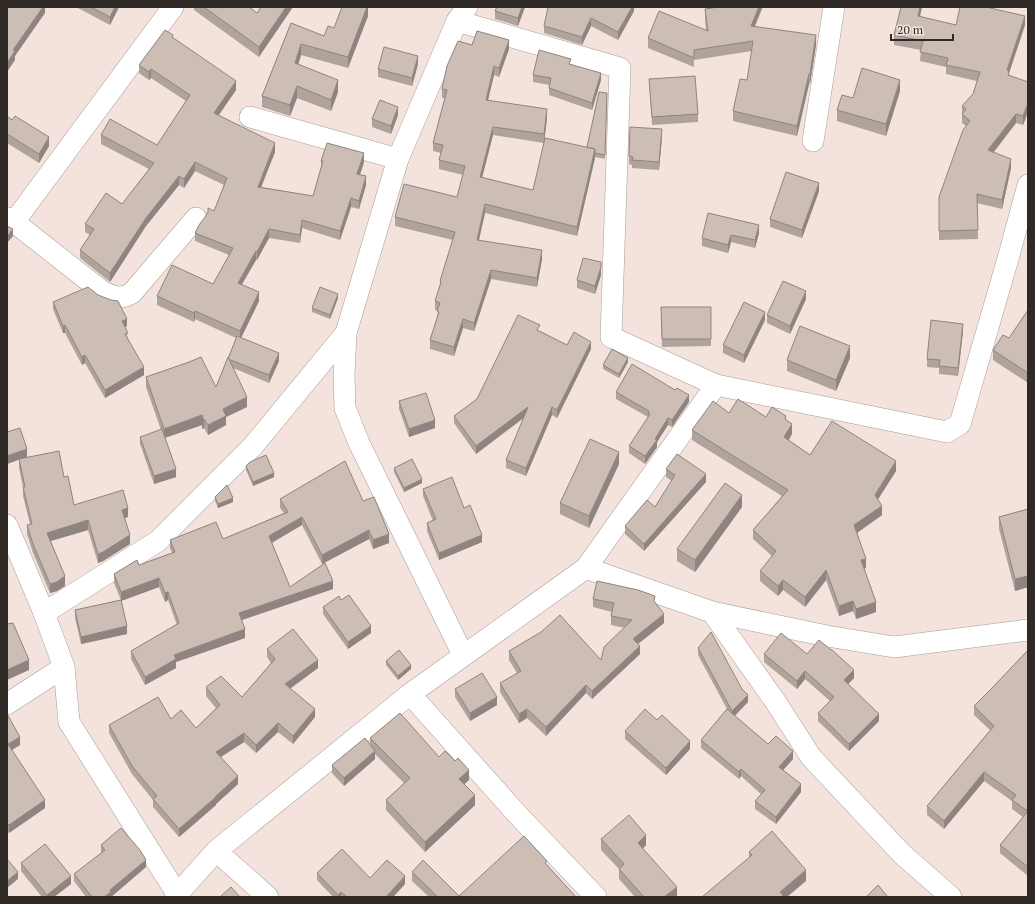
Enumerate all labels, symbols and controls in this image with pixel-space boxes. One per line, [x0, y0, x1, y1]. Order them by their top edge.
scale bar [891, 16, 953, 42]
text: 20 m [897, 22, 924, 37]

